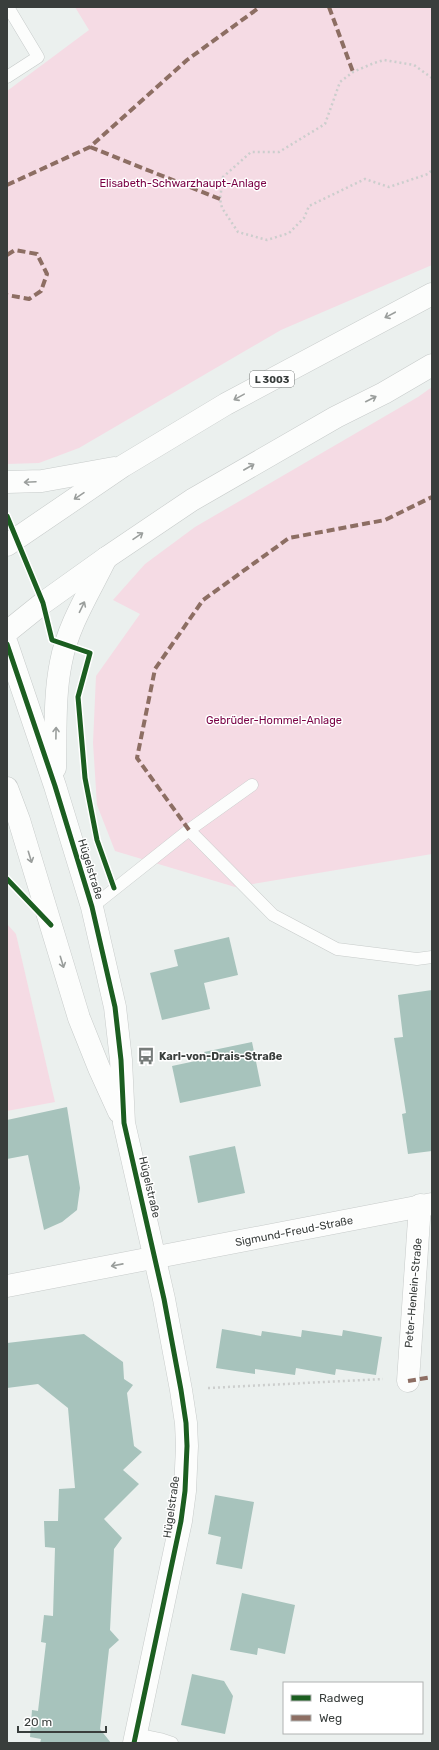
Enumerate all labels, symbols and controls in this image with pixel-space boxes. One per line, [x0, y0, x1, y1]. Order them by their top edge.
park label: Elisabeth-Schwarzhaupt-Anlage [99, 177, 267, 190]
one-way arrow [384, 312, 396, 320]
road number: L 3003 [250, 371, 294, 387]
one-way arrow [233, 394, 245, 401]
one-way arrow [364, 395, 376, 402]
one-way arrow [242, 463, 254, 471]
one-way arrow [23, 478, 36, 486]
one-way arrow [74, 492, 85, 500]
one-way arrow [132, 532, 143, 540]
one-way arrow [79, 601, 86, 613]
park label: Gebrüder-Hommel-Anlage [206, 714, 342, 727]
one-way arrow [52, 727, 60, 740]
street label: Hügelstraße [75, 837, 106, 901]
one-way arrow [27, 850, 34, 863]
one-way arrow [59, 956, 66, 969]
bus stop icon: Karl-von-Drais-Straße [136, 1046, 156, 1066]
place label: Karl-von-Drais-Straße [159, 1050, 283, 1063]
street label: Hügelstraße [136, 1155, 163, 1219]
street label: Sigmund-Freud-Straße [234, 1214, 354, 1249]
street label: Peter-Henlein-Straße [402, 1237, 425, 1349]
one-way arrow [111, 1261, 124, 1269]
street label: Hügelstraße [161, 1475, 182, 1539]
legend [283, 1682, 423, 1734]
text: Radweg [319, 1691, 364, 1705]
scale bar [18, 1708, 106, 1734]
text: Weg [319, 1711, 342, 1725]
text: 20 m [24, 1715, 52, 1729]

